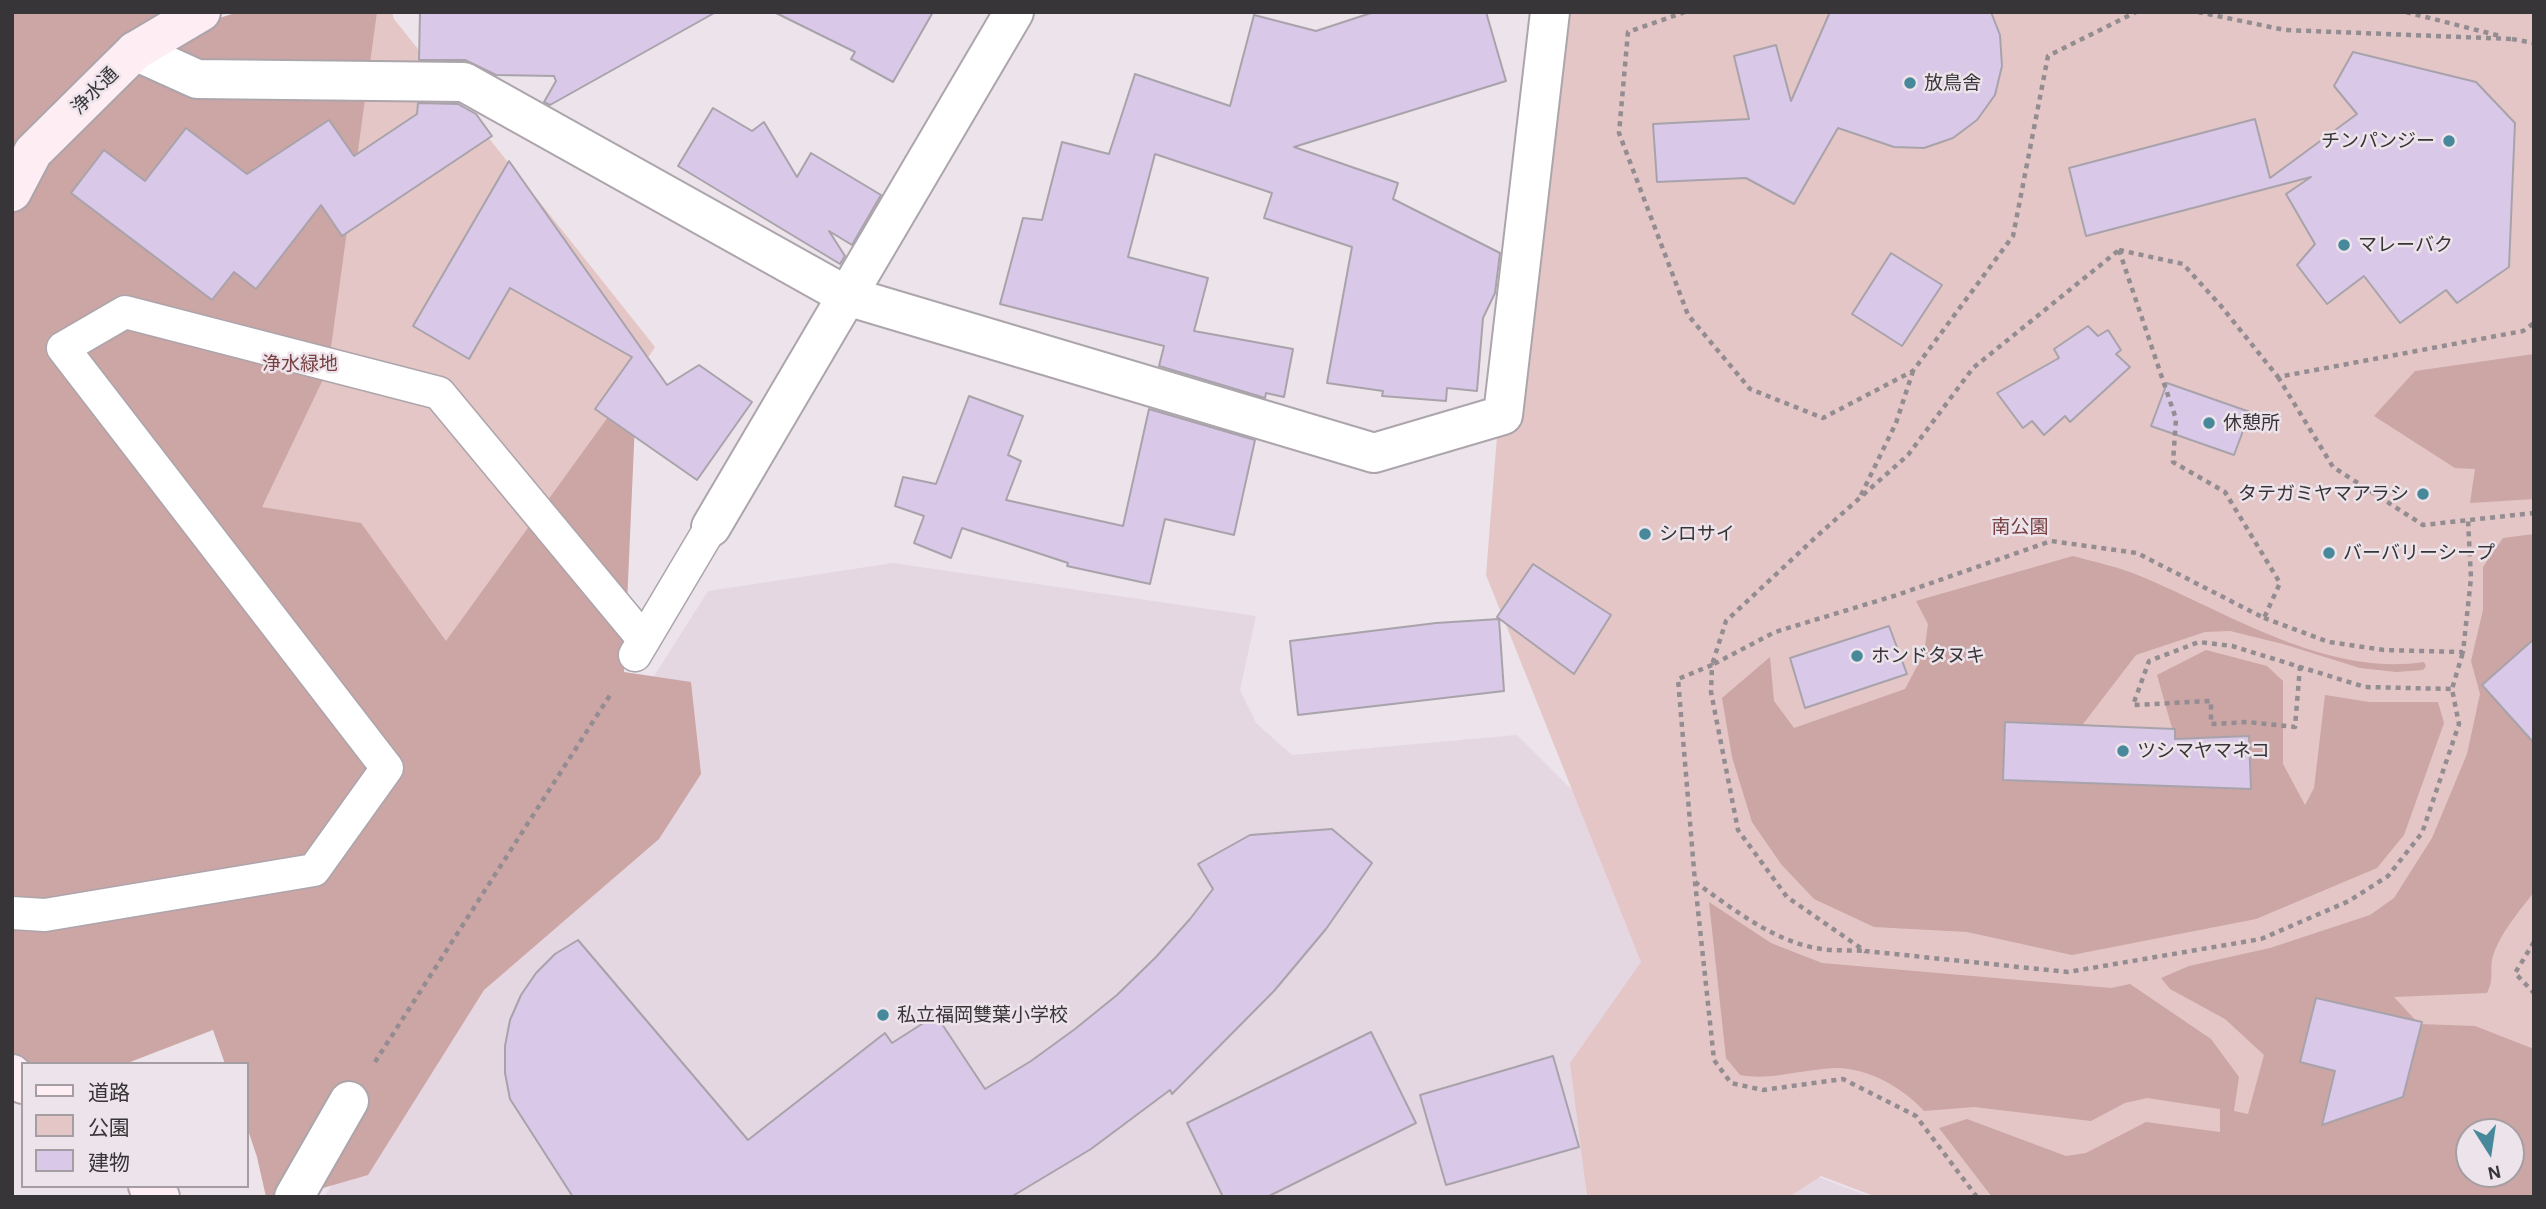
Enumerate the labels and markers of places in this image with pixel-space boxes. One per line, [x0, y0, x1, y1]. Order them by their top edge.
place label: 放鳥舎 [1924, 72, 1981, 94]
marker: 放鳥舎 [1902, 75, 1918, 91]
place label: チンパンジー [2321, 130, 2435, 152]
marker: チンパンジー [2441, 133, 2457, 149]
place label: マレーバク [2358, 234, 2453, 256]
marker: マレーバク [2336, 237, 2352, 253]
place label: 休憩所 [2223, 412, 2280, 434]
marker: 休憩所 [2201, 415, 2217, 431]
place label: タテガミヤマアラシ [2238, 483, 2409, 505]
marker: タテガミヤマアラシ [2415, 486, 2431, 502]
place label: シロサイ [1659, 523, 1735, 545]
marker: シロサイ [1637, 526, 1653, 542]
place label: バーバリーシープ [2343, 542, 2495, 564]
marker: バーバリーシープ [2321, 545, 2337, 561]
place label: ホンドタヌキ [1871, 645, 1985, 667]
marker: ホンドタヌキ [1849, 648, 1865, 664]
place label: ツシマヤマネコ [2137, 740, 2270, 762]
marker: ツシマヤマネコ [2115, 743, 2131, 759]
place label: 私立福岡雙葉小学校 [897, 1004, 1068, 1026]
marker: 私立福岡雙葉小学校 [875, 1007, 891, 1023]

